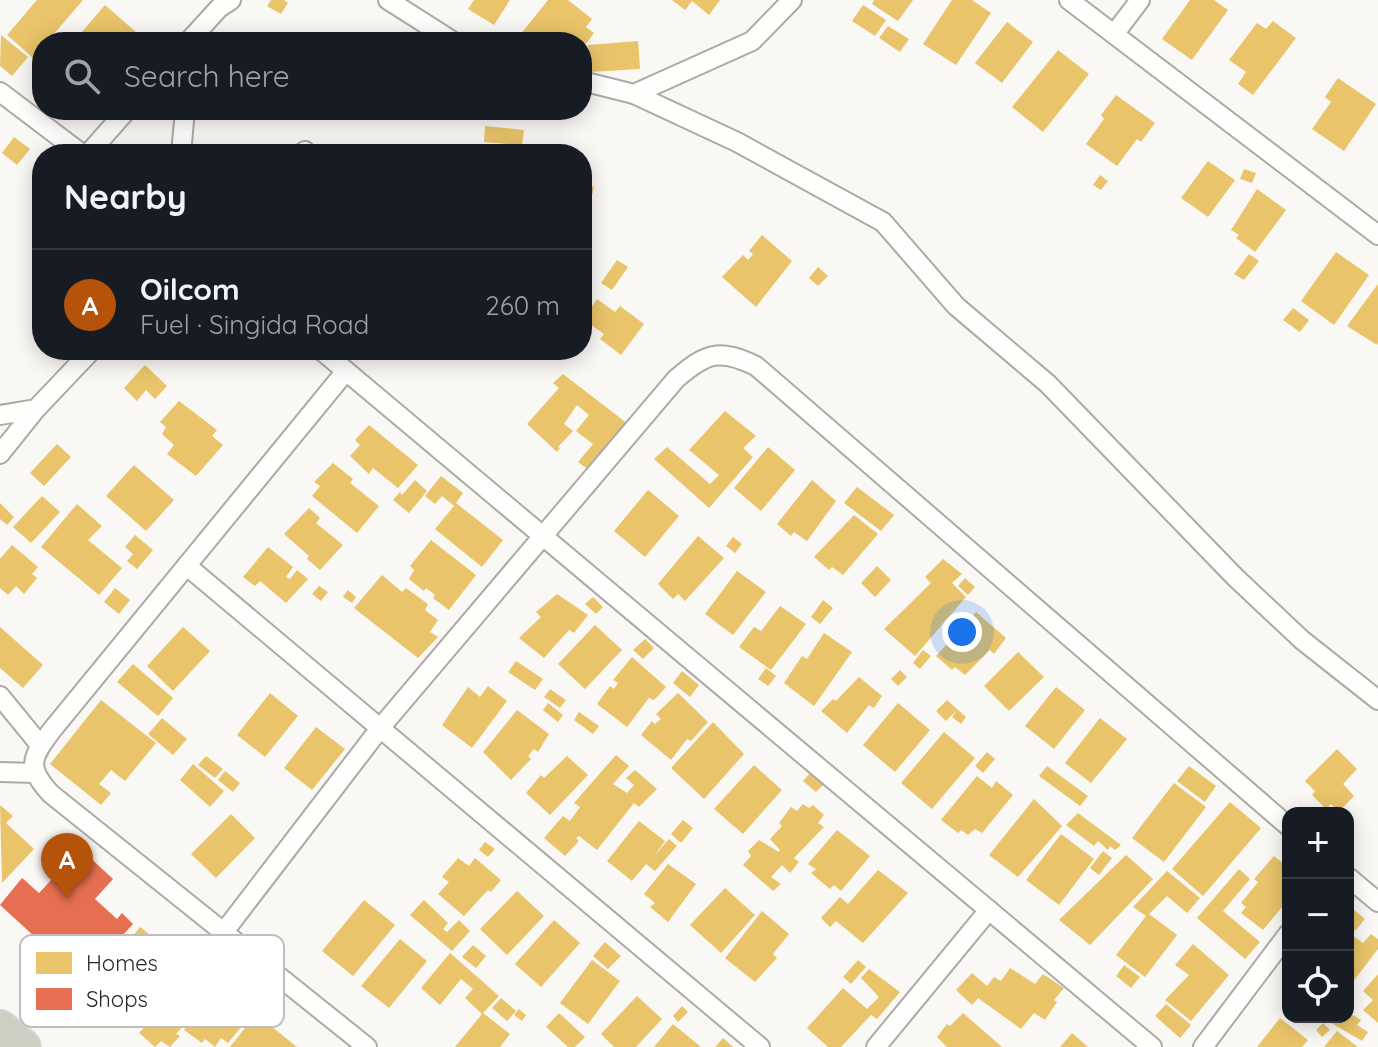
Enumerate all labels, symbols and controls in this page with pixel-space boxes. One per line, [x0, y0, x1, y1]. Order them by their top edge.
search box [32, 32, 592, 120]
icon: search [60, 54, 104, 98]
text: Search here [124, 57, 290, 95]
text: Nearby [64, 175, 187, 218]
text: Oilcom [140, 270, 240, 308]
text: A [82, 289, 98, 322]
text: 260 m [485, 289, 560, 322]
text: Fuel · Singida Road [140, 308, 369, 341]
your location [942, 612, 982, 652]
map controls [1282, 807, 1354, 1023]
button: + [1282, 807, 1354, 879]
pin: A [41, 833, 93, 899]
button: − [1282, 879, 1354, 951]
legend [20, 935, 284, 1027]
text: Homes [86, 949, 158, 977]
button: locate [1282, 951, 1354, 1023]
text: Shops [86, 985, 148, 1013]

